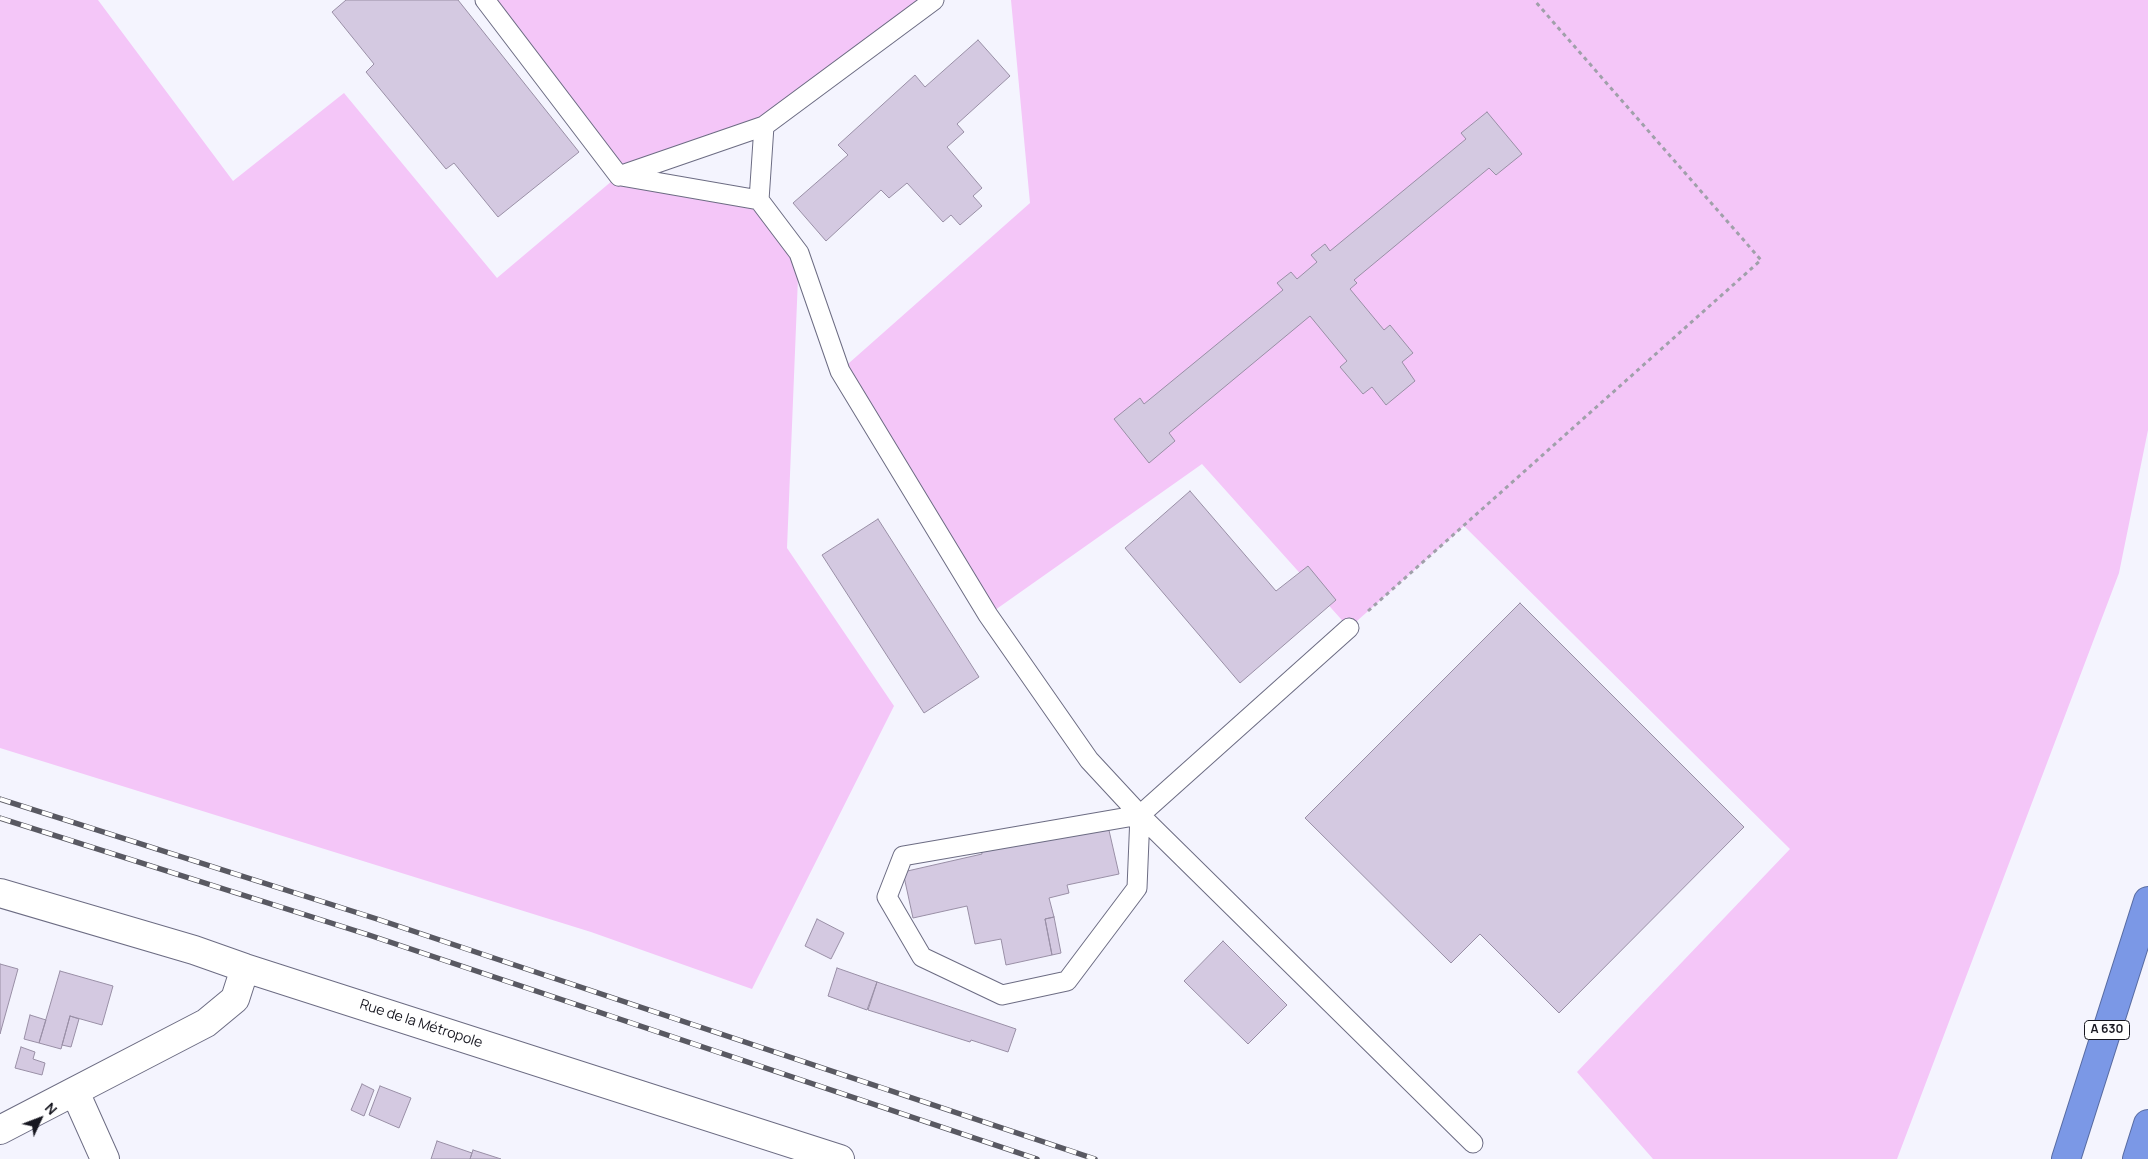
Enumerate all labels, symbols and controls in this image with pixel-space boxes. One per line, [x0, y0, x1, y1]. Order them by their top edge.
street label: Rue de la Métropole [358, 996, 484, 1052]
road number: A 630 [2084, 1020, 2130, 1040]
north arrow [15, 1094, 65, 1144]
text: N [41, 1098, 62, 1119]

